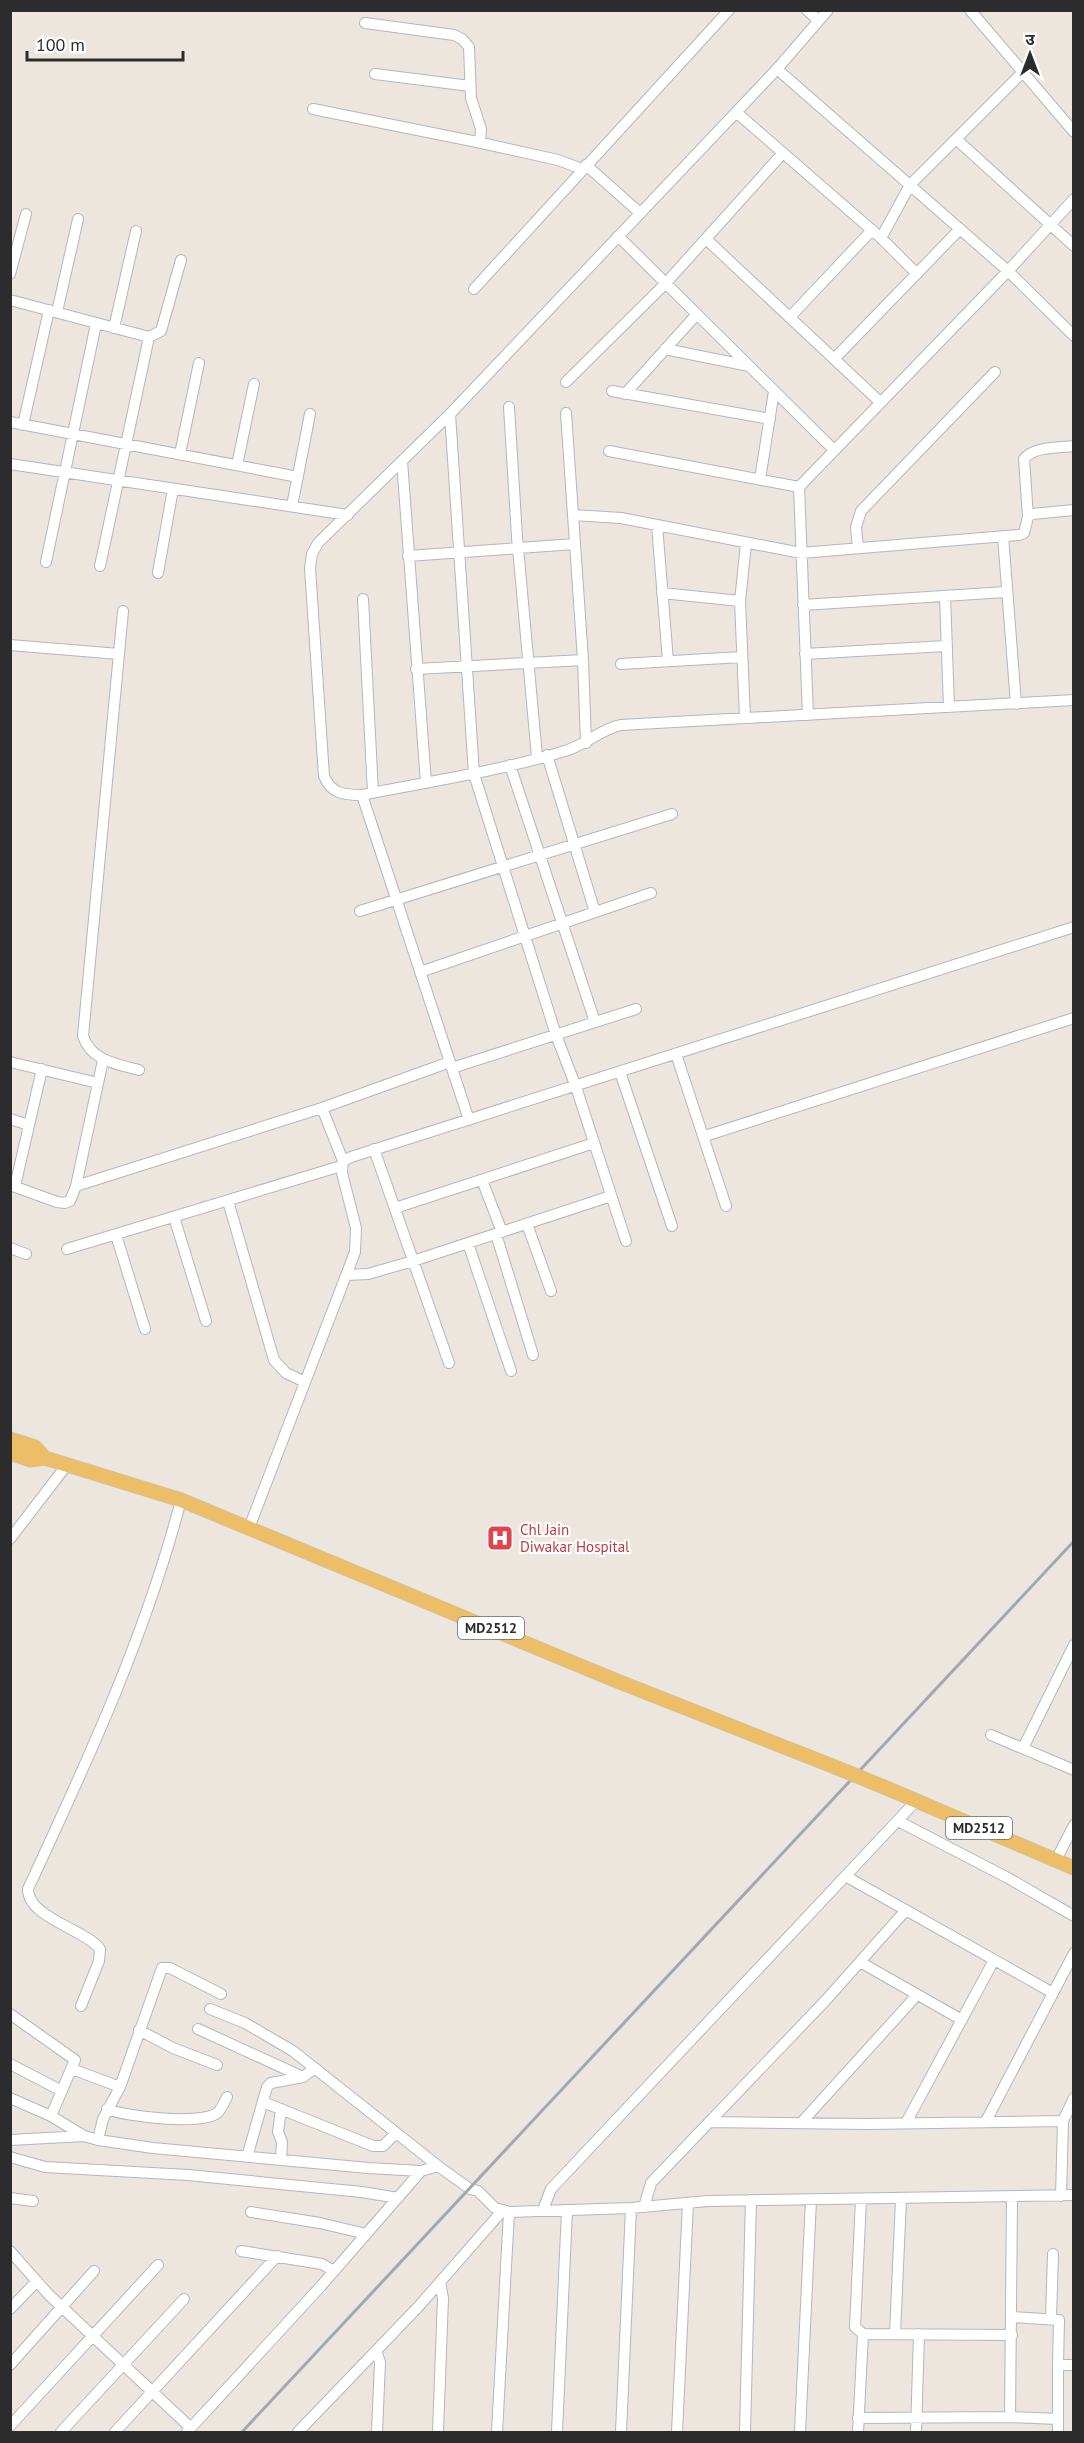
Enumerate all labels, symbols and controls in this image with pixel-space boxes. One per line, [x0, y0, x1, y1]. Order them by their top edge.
scale bar [27, 24, 183, 62]
north arrow [1000, 24, 1060, 84]
text: उ [1025, 29, 1035, 49]
text: 100 m [36, 33, 85, 56]
place label: Chl Jain Diwakar Hospital [520, 1520, 630, 1556]
hospital icon: Chl Jain Diwakar Hospital [485, 1523, 515, 1553]
road number: MD2512 [458, 1617, 524, 1639]
road number: MD2512 [946, 1817, 1012, 1839]

